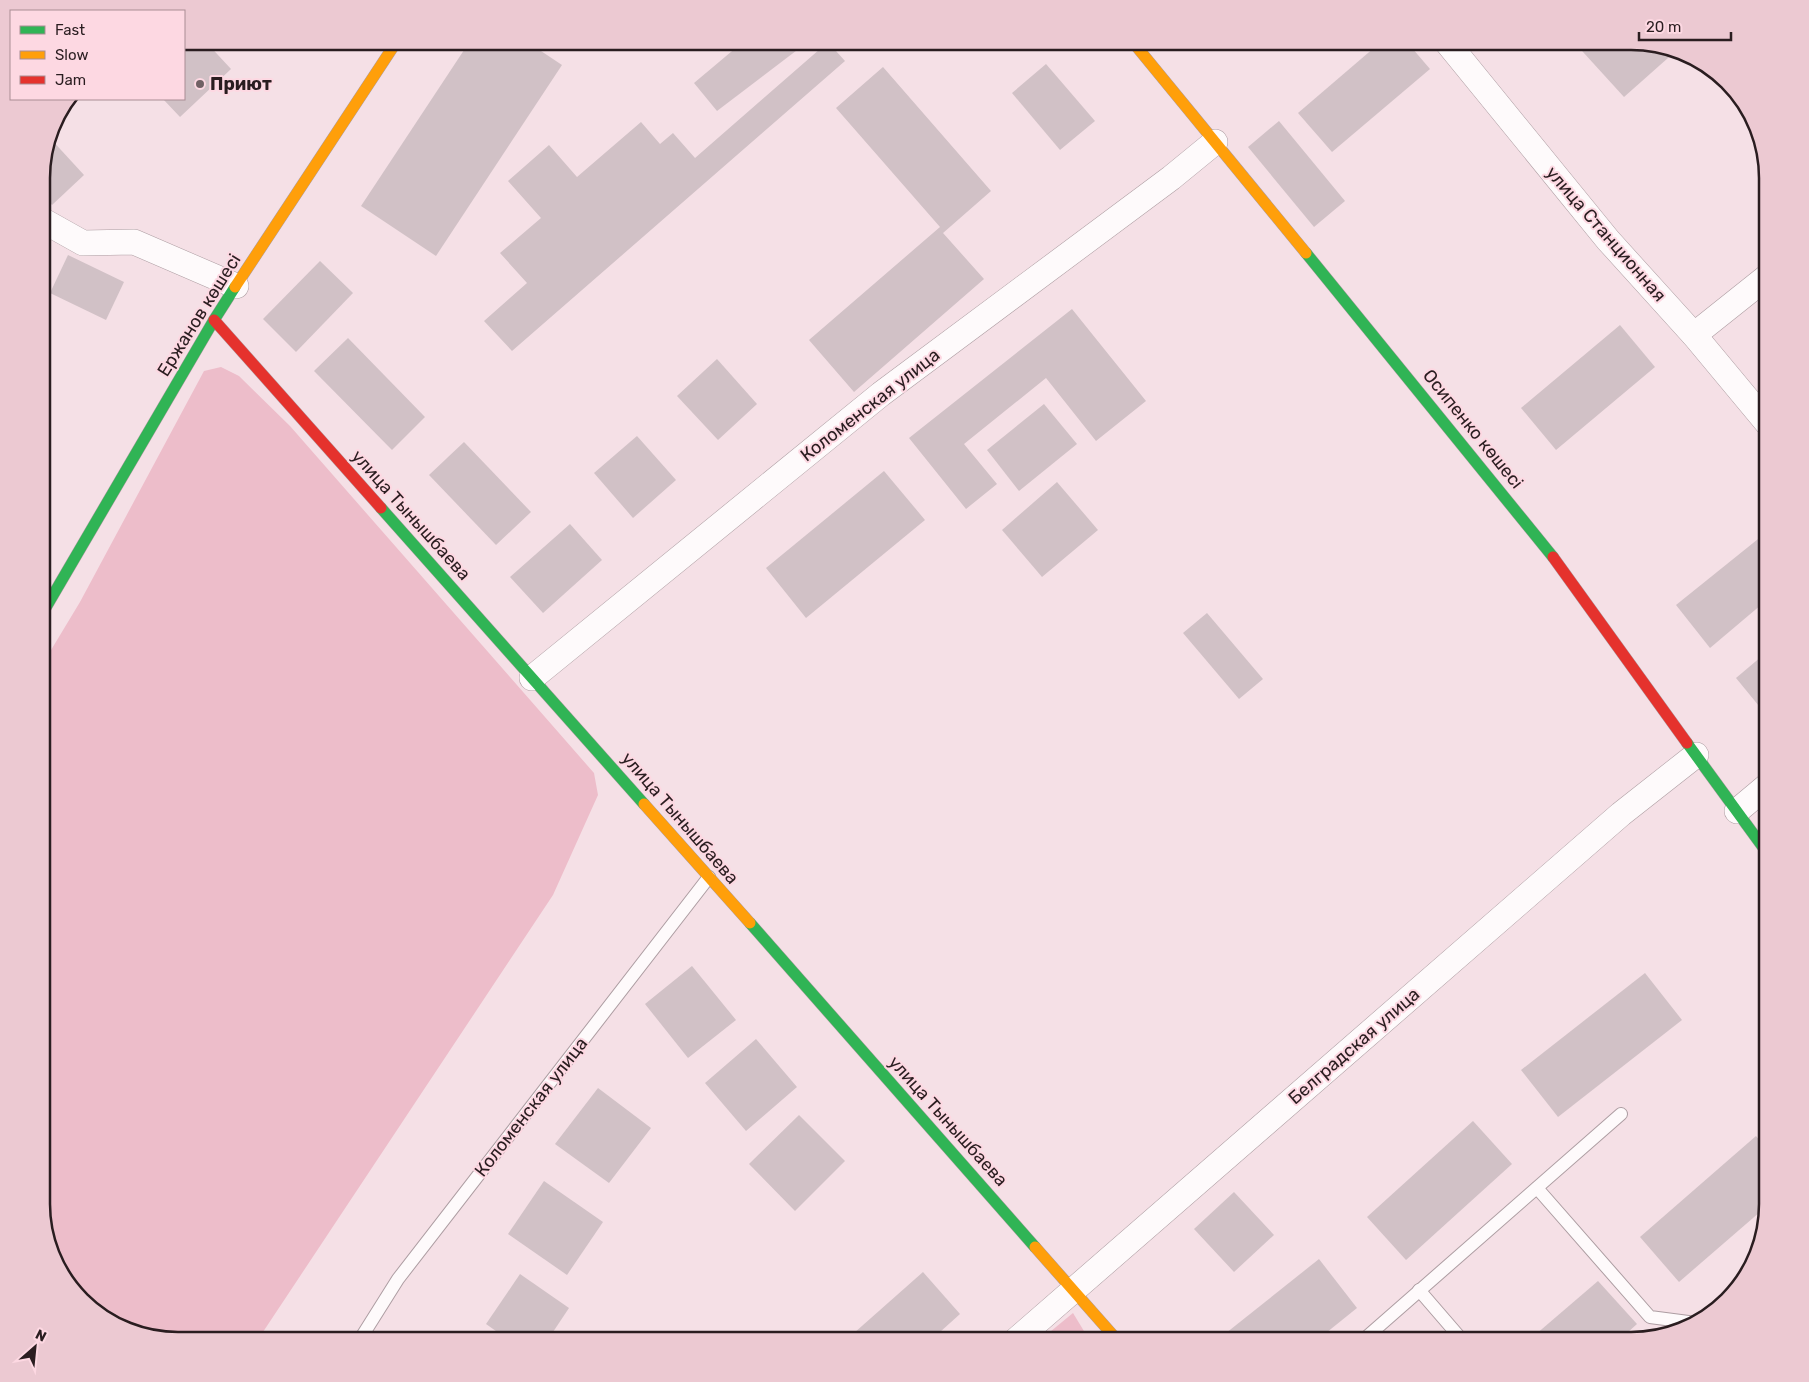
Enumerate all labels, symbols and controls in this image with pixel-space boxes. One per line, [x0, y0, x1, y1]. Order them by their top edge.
legend [10, 10, 185, 100]
scale bar [1639, 10, 1732, 42]
text: 20 m [1646, 18, 1681, 36]
text: Fast [55, 21, 85, 39]
text: Slow [55, 46, 88, 64]
text: Jam [55, 71, 86, 89]
place label: Приют [210, 73, 272, 95]
marker: Приют [194, 78, 206, 90]
street label: улица Станционная [1541, 162, 1671, 306]
street label: Ержанов көшесі [153, 250, 245, 380]
street label: Коломенская улица [796, 344, 944, 466]
street label: Осипенко көшесі [1418, 365, 1528, 493]
street label: улица Тынышбаева [347, 445, 475, 585]
street label: улица Тынышбаева [617, 747, 743, 889]
street label: Белградская улица [1284, 983, 1424, 1109]
street label: Коломенская улица [470, 1033, 592, 1181]
street label: улица Тынышбаева [884, 1051, 1012, 1191]
north arrow [10, 1322, 60, 1372]
text: N [32, 1326, 49, 1346]

